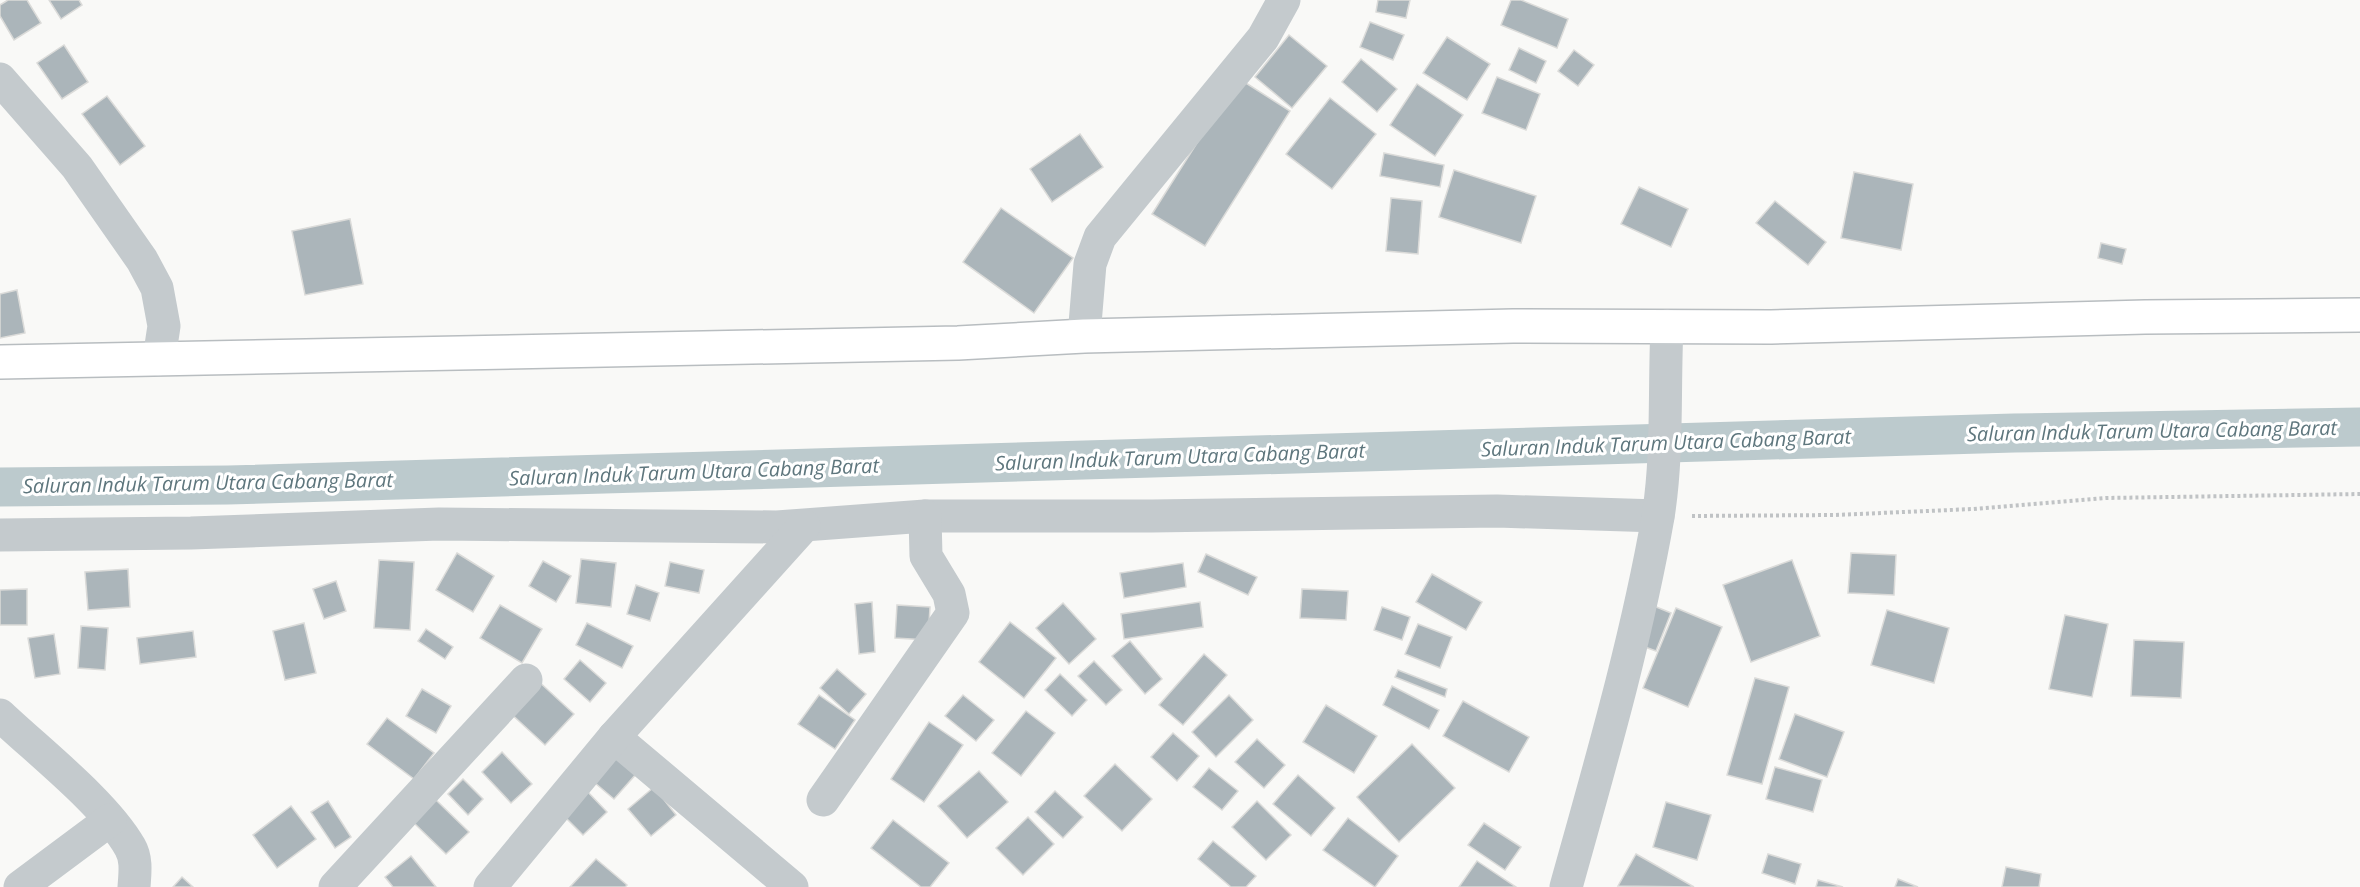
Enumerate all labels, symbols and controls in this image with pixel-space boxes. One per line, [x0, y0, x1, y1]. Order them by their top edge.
water label: Saluran Induk Tarum Utara Cabang Barat [1967, 414, 2339, 447]
water label: Saluran Induk Tarum Utara Cabang Barat [1481, 422, 1853, 462]
water label: Saluran Induk Tarum Utara Cabang Barat [995, 436, 1367, 476]
water label: Saluran Induk Tarum Utara Cabang Barat [509, 451, 881, 491]
water label: Saluran Induk Tarum Utara Cabang Barat [23, 466, 395, 499]

